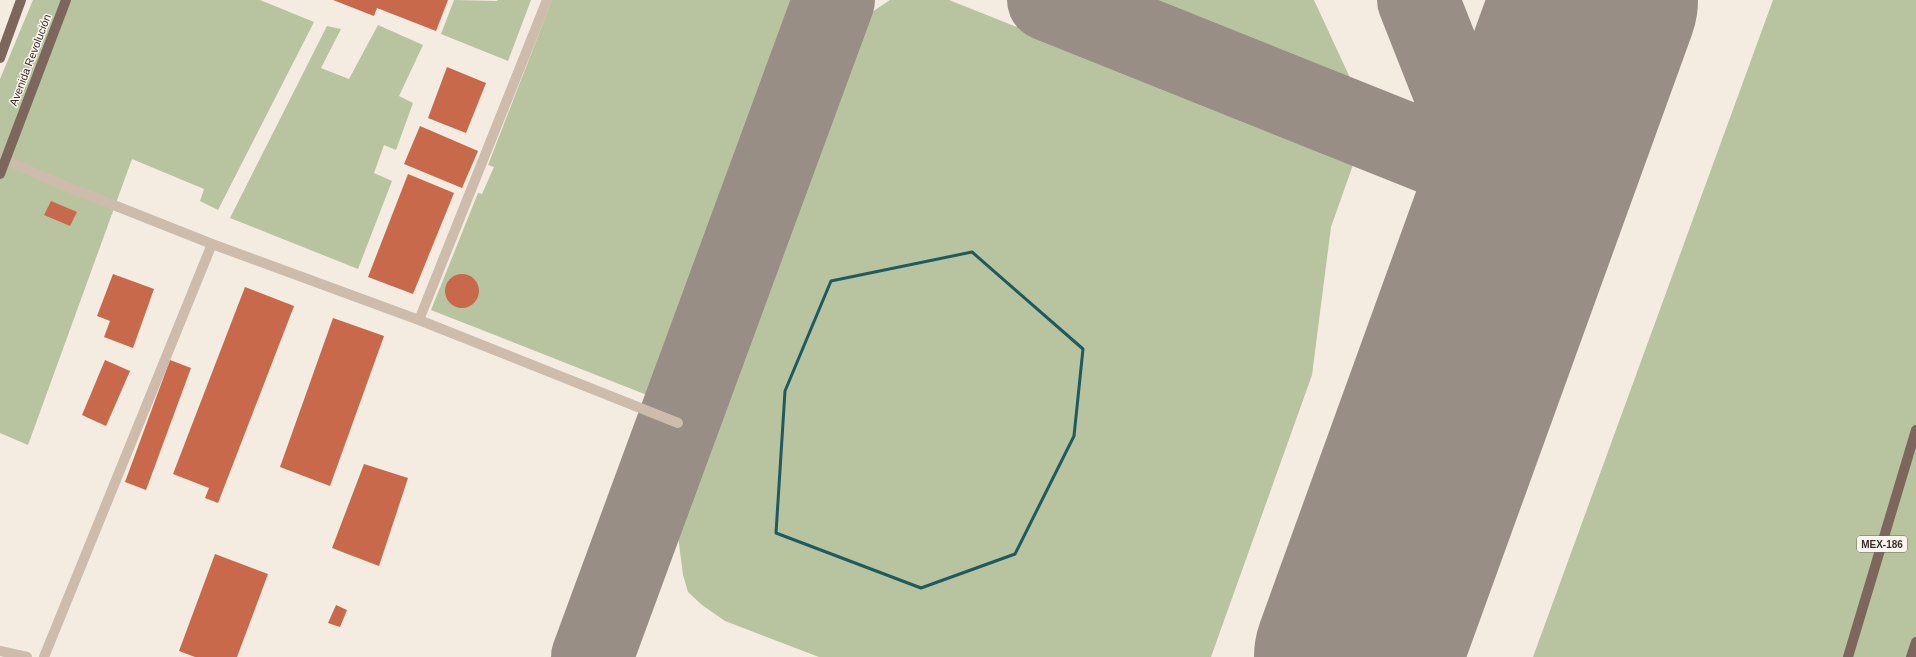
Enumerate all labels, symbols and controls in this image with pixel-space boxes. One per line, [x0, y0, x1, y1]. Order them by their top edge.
street label: Avenida Revolución [7, 13, 53, 107]
road number: MEX-186 [1857, 536, 1907, 552]

